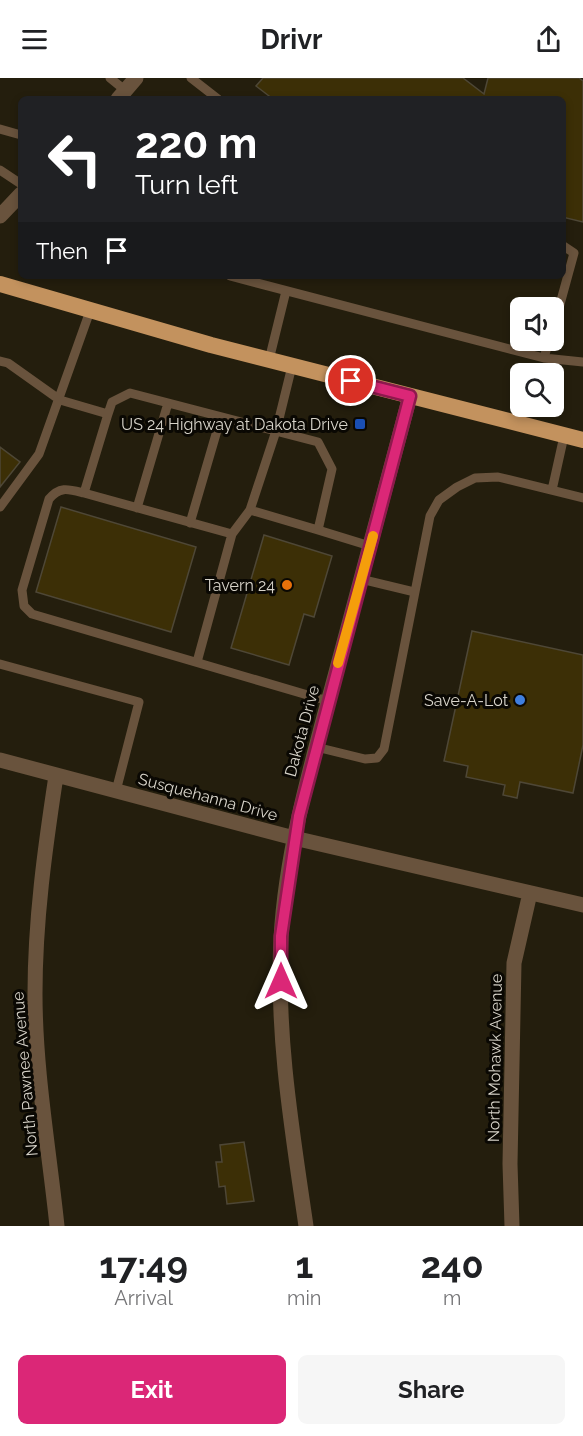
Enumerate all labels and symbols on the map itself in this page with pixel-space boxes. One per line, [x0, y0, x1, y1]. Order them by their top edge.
pin [325, 355, 376, 406]
place label: US 24 Highway at Dakota Drive [121, 415, 348, 434]
marker: US 24 Highway at Dakota Drive [353, 417, 367, 431]
place label: Tavern 24 [205, 576, 275, 595]
marker: Tavern 24 [280, 578, 294, 592]
street label: Dakota Drive [281, 683, 323, 779]
place label: Save-A-Lot [424, 691, 509, 710]
marker: Save-A-Lot [513, 693, 527, 707]
street label: Susquehanna Drive [136, 769, 280, 825]
position arrow [249, 949, 313, 1013]
street label: North Mohawk Avenue [484, 974, 506, 1142]
street label: North Pawnee Avenue [8, 991, 42, 1157]

